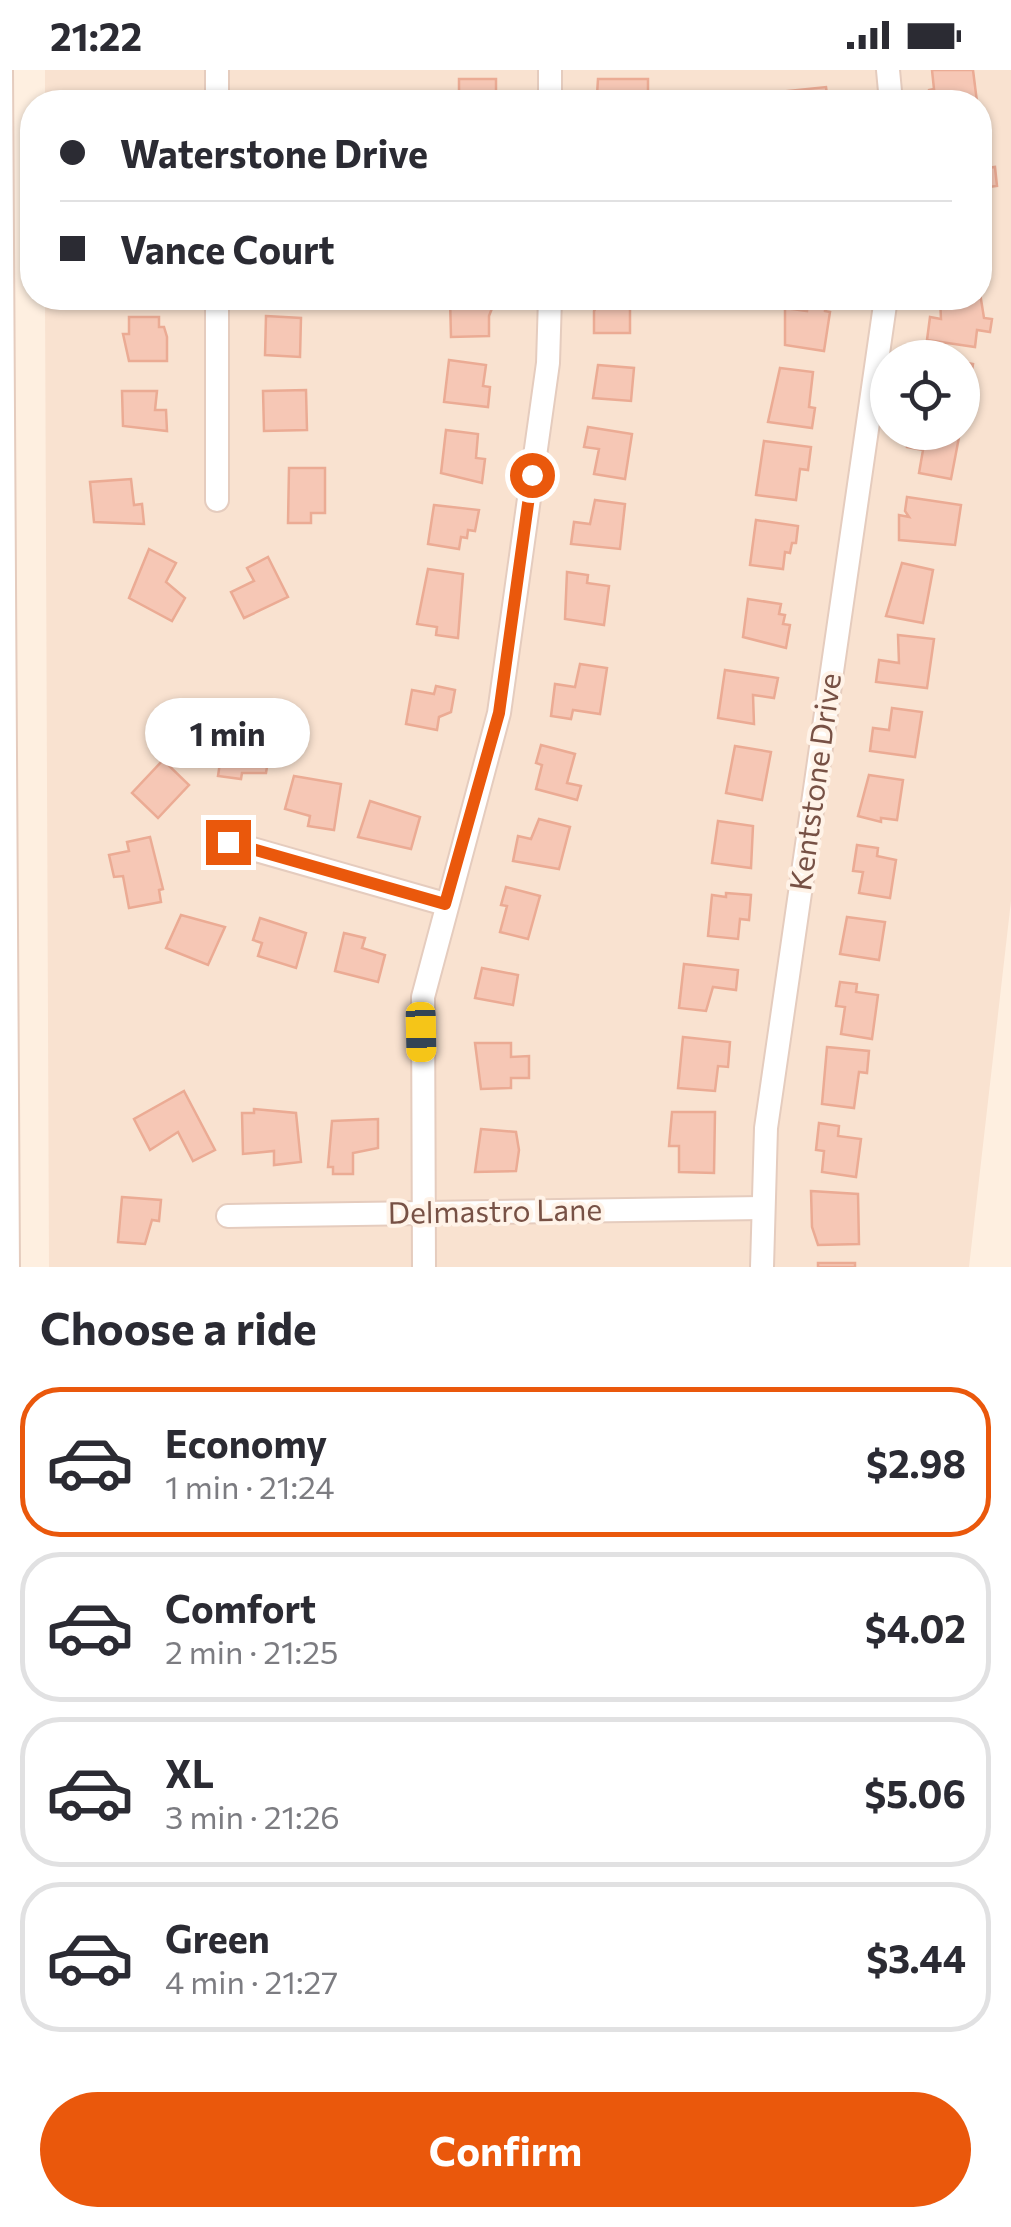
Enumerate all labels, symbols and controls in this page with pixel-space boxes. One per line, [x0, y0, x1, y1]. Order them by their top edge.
text: 21:22 [50, 12, 142, 59]
text: Waterstone Drive [120, 129, 428, 176]
text: Vance Court [120, 225, 335, 272]
map controls [870, 340, 980, 450]
button: locate [870, 340, 980, 450]
route start [510, 453, 555, 498]
street label: Kentstone Drive [780, 671, 847, 893]
callout: 1 min [146, 697, 310, 767]
text: 1 min [190, 713, 265, 753]
route end [206, 820, 251, 865]
car [405, 1002, 437, 1062]
street label: Delmastro Lane [388, 1189, 602, 1230]
text: Choose a ride [40, 1299, 317, 1354]
icon: car [45, 1417, 135, 1507]
text: Economy [165, 1419, 327, 1466]
text: $2.98 [866, 1439, 966, 1486]
text: 1 min · 21:24 [165, 1466, 334, 1506]
icon: car [45, 1582, 135, 1672]
text: Comfort [165, 1584, 316, 1631]
text: $4.02 [865, 1604, 966, 1651]
text: 2 min · 21:25 [165, 1631, 338, 1671]
icon: car [45, 1747, 135, 1837]
text: XL [165, 1749, 214, 1796]
text: $5.06 [864, 1769, 966, 1816]
text: 3 min · 21:26 [165, 1796, 340, 1836]
icon: car [45, 1912, 135, 2002]
text: Green [165, 1914, 270, 1961]
text: $3.44 [866, 1934, 966, 1981]
text: 4 min · 21:27 [165, 1961, 338, 2001]
button: Confirm [40, 2092, 971, 2207]

